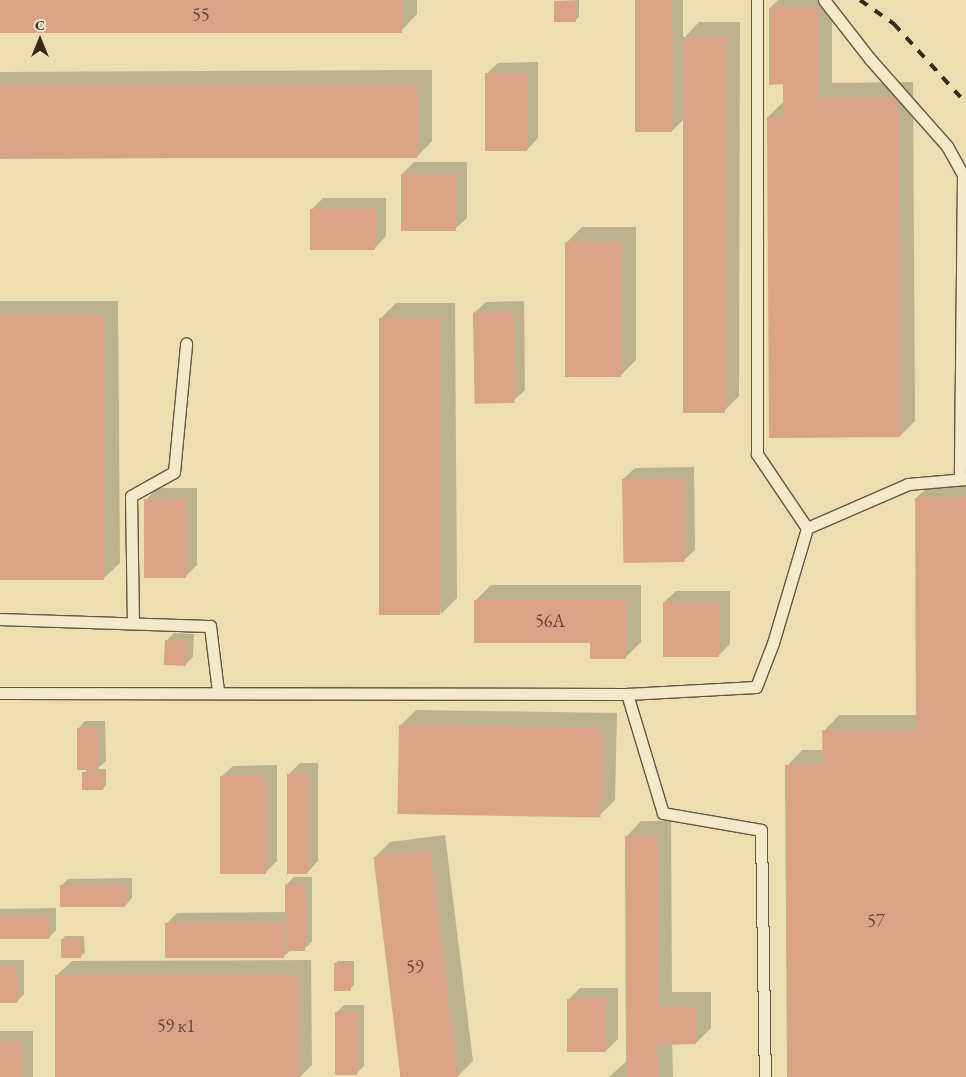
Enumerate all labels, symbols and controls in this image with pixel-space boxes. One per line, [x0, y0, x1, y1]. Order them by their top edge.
house number: 55 [192, 4, 210, 26]
north arrow [15, 15, 65, 65]
text: С [35, 16, 45, 34]
house number: 56А [535, 610, 565, 632]
house number: 57 [867, 910, 885, 932]
house number: 59 [406, 956, 424, 978]
house number: 59 к1 [157, 1015, 195, 1037]

